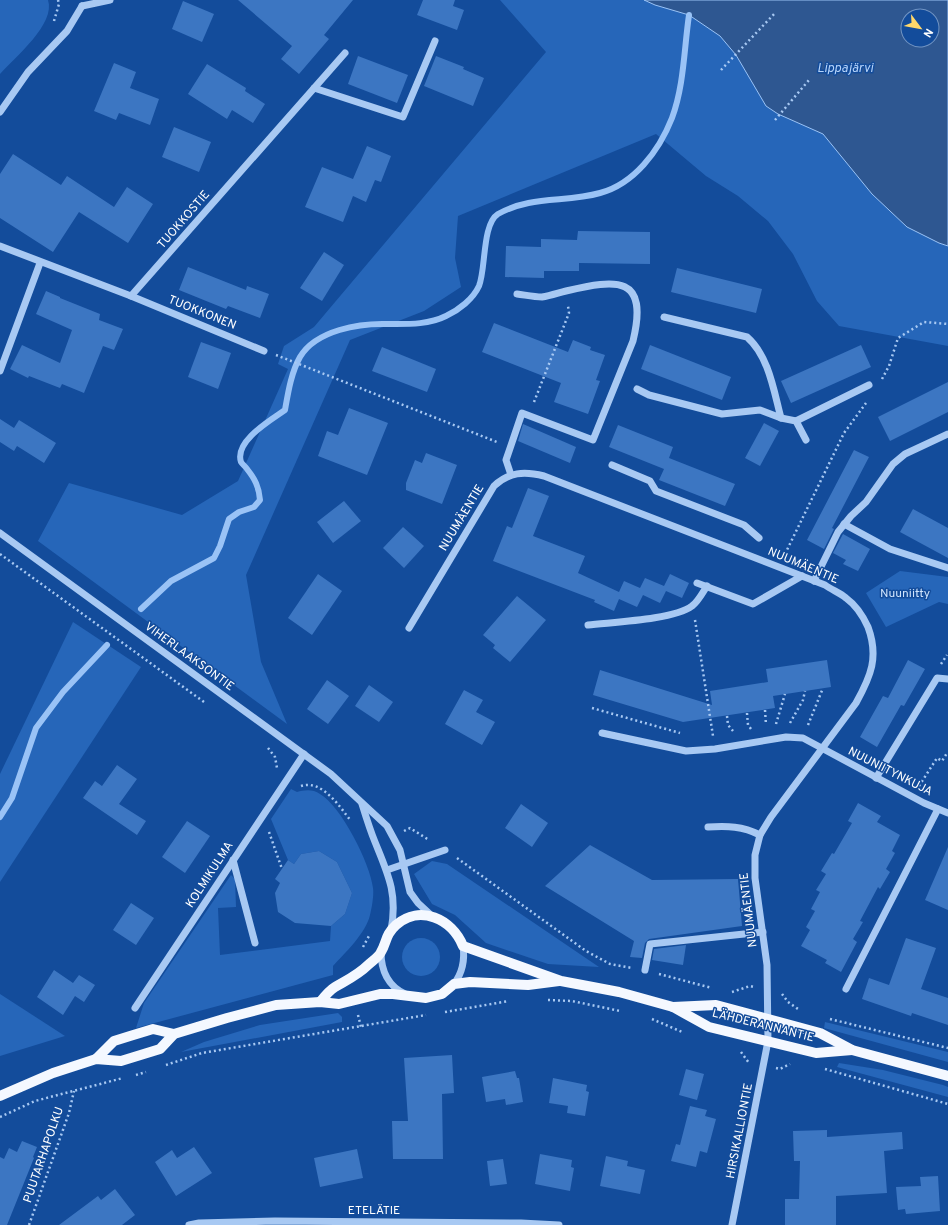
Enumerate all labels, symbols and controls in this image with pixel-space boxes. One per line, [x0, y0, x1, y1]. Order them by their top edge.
north arrow [900, 8, 940, 48]
text: N [920, 26, 936, 40]
water label: Lippajärvi [817, 61, 874, 77]
street label: TUOKKOSTIE [154, 187, 214, 253]
street label: TUOKKONEN [166, 292, 238, 334]
street label: NUUMÄENTIE [436, 482, 488, 554]
street label: NUUMÄENTIE [765, 544, 841, 588]
park label: Nuuniitty [880, 586, 930, 602]
street label: VIHERLAAKSONTIE [141, 619, 237, 695]
street label: NUUNIITYNKUJA [845, 744, 935, 800]
street label: KOLMIKULMA [183, 839, 237, 911]
street label: NUUMÄENTIE [736, 872, 762, 948]
street label: LÄHDERANNANTIE [710, 1006, 816, 1046]
street label: HIRSIKALLIONTIE [723, 1082, 757, 1180]
street label: PUUTARHAPOLKU [20, 1105, 68, 1205]
street label: ETELÄTIE [348, 1203, 400, 1219]

